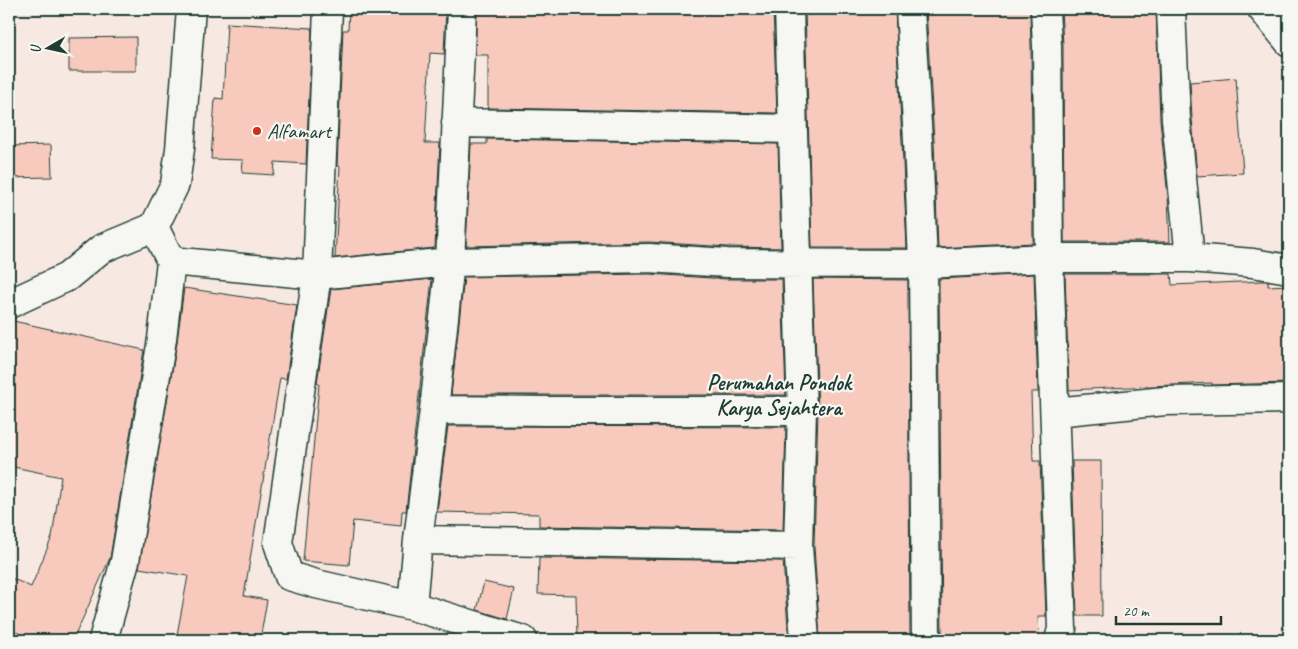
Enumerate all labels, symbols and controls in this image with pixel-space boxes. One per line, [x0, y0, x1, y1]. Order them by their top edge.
north arrow [22, 22, 72, 72]
text: U [26, 42, 45, 55]
place label: Alfamart [267, 118, 333, 144]
marker: Alfamart [251, 125, 263, 137]
district label: Perumahan Pondok Karya Sejahtera [707, 369, 853, 422]
scale bar [1116, 594, 1220, 626]
text: 20 m [1123, 602, 1150, 621]

